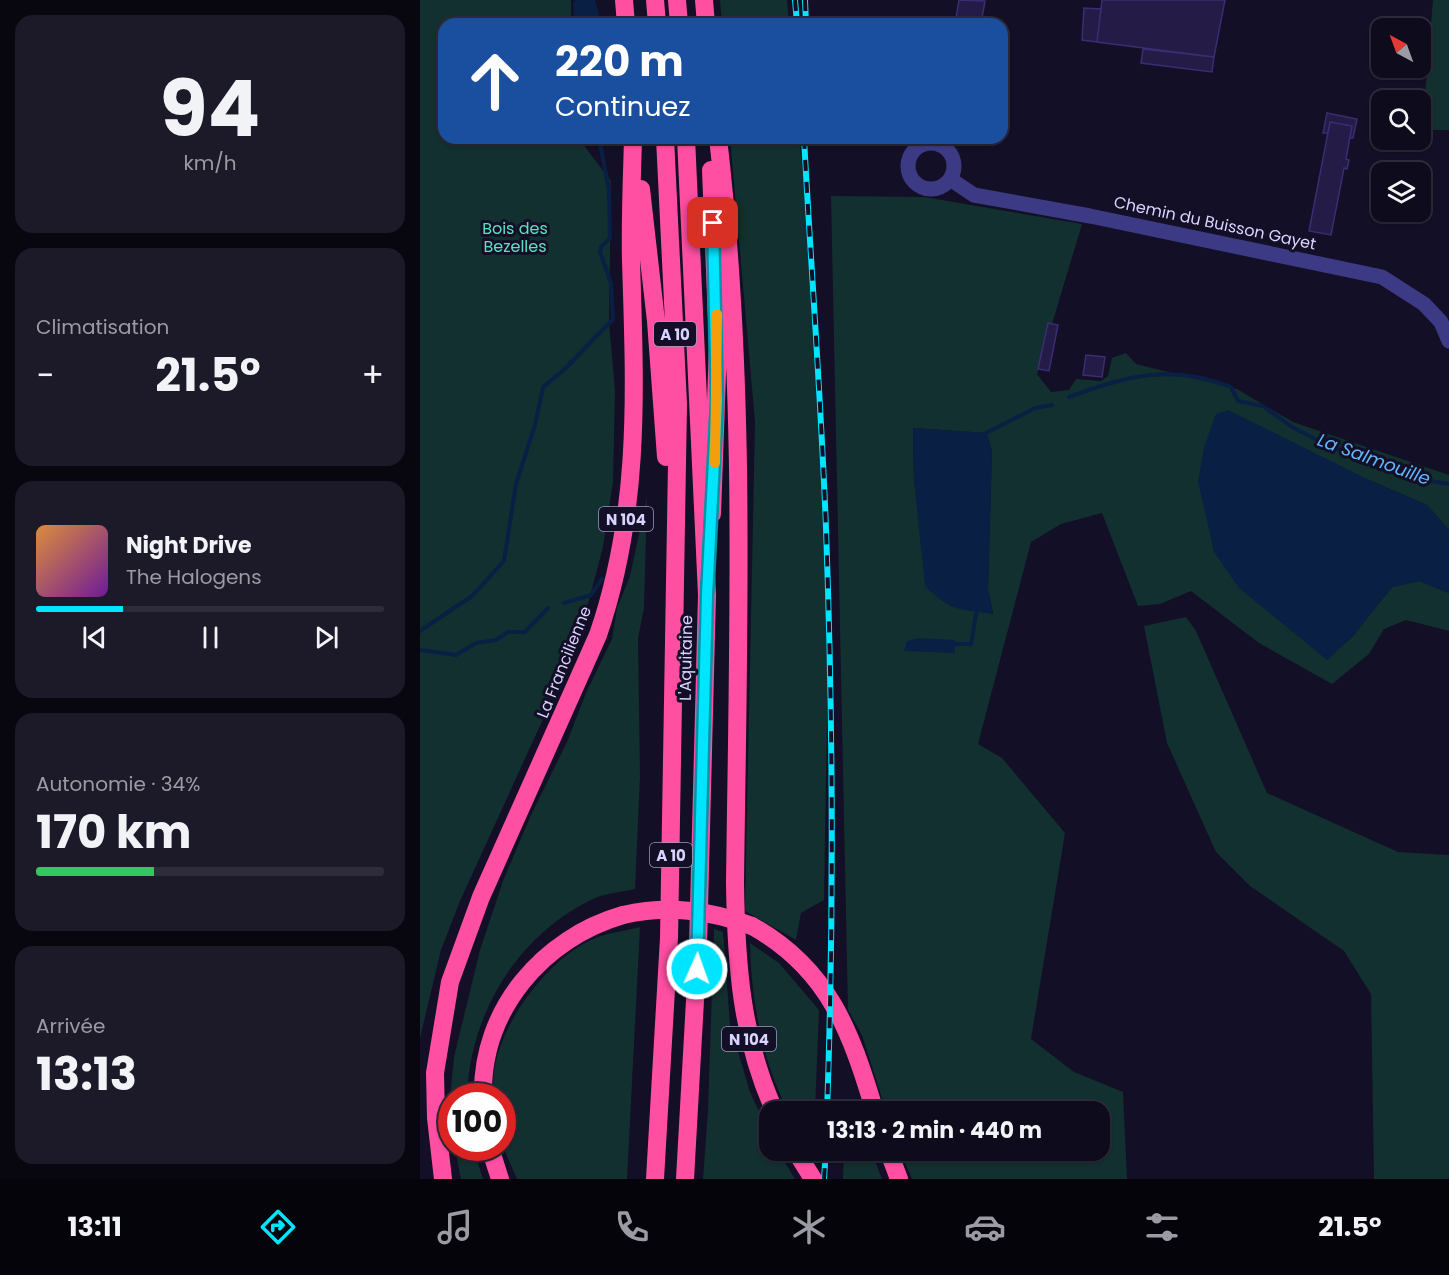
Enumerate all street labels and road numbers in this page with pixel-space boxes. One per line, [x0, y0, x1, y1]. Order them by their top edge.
street label: Chemin du Buisson Gayet [1112, 190, 1318, 256]
road number: A 10 [654, 322, 696, 346]
road number: N 104 [599, 507, 653, 531]
street label: La Francilienne [531, 602, 597, 721]
street label: L'Aquitaine [674, 615, 698, 701]
road number: A 10 [650, 843, 692, 867]
road number: N 104 [722, 1027, 776, 1051]

